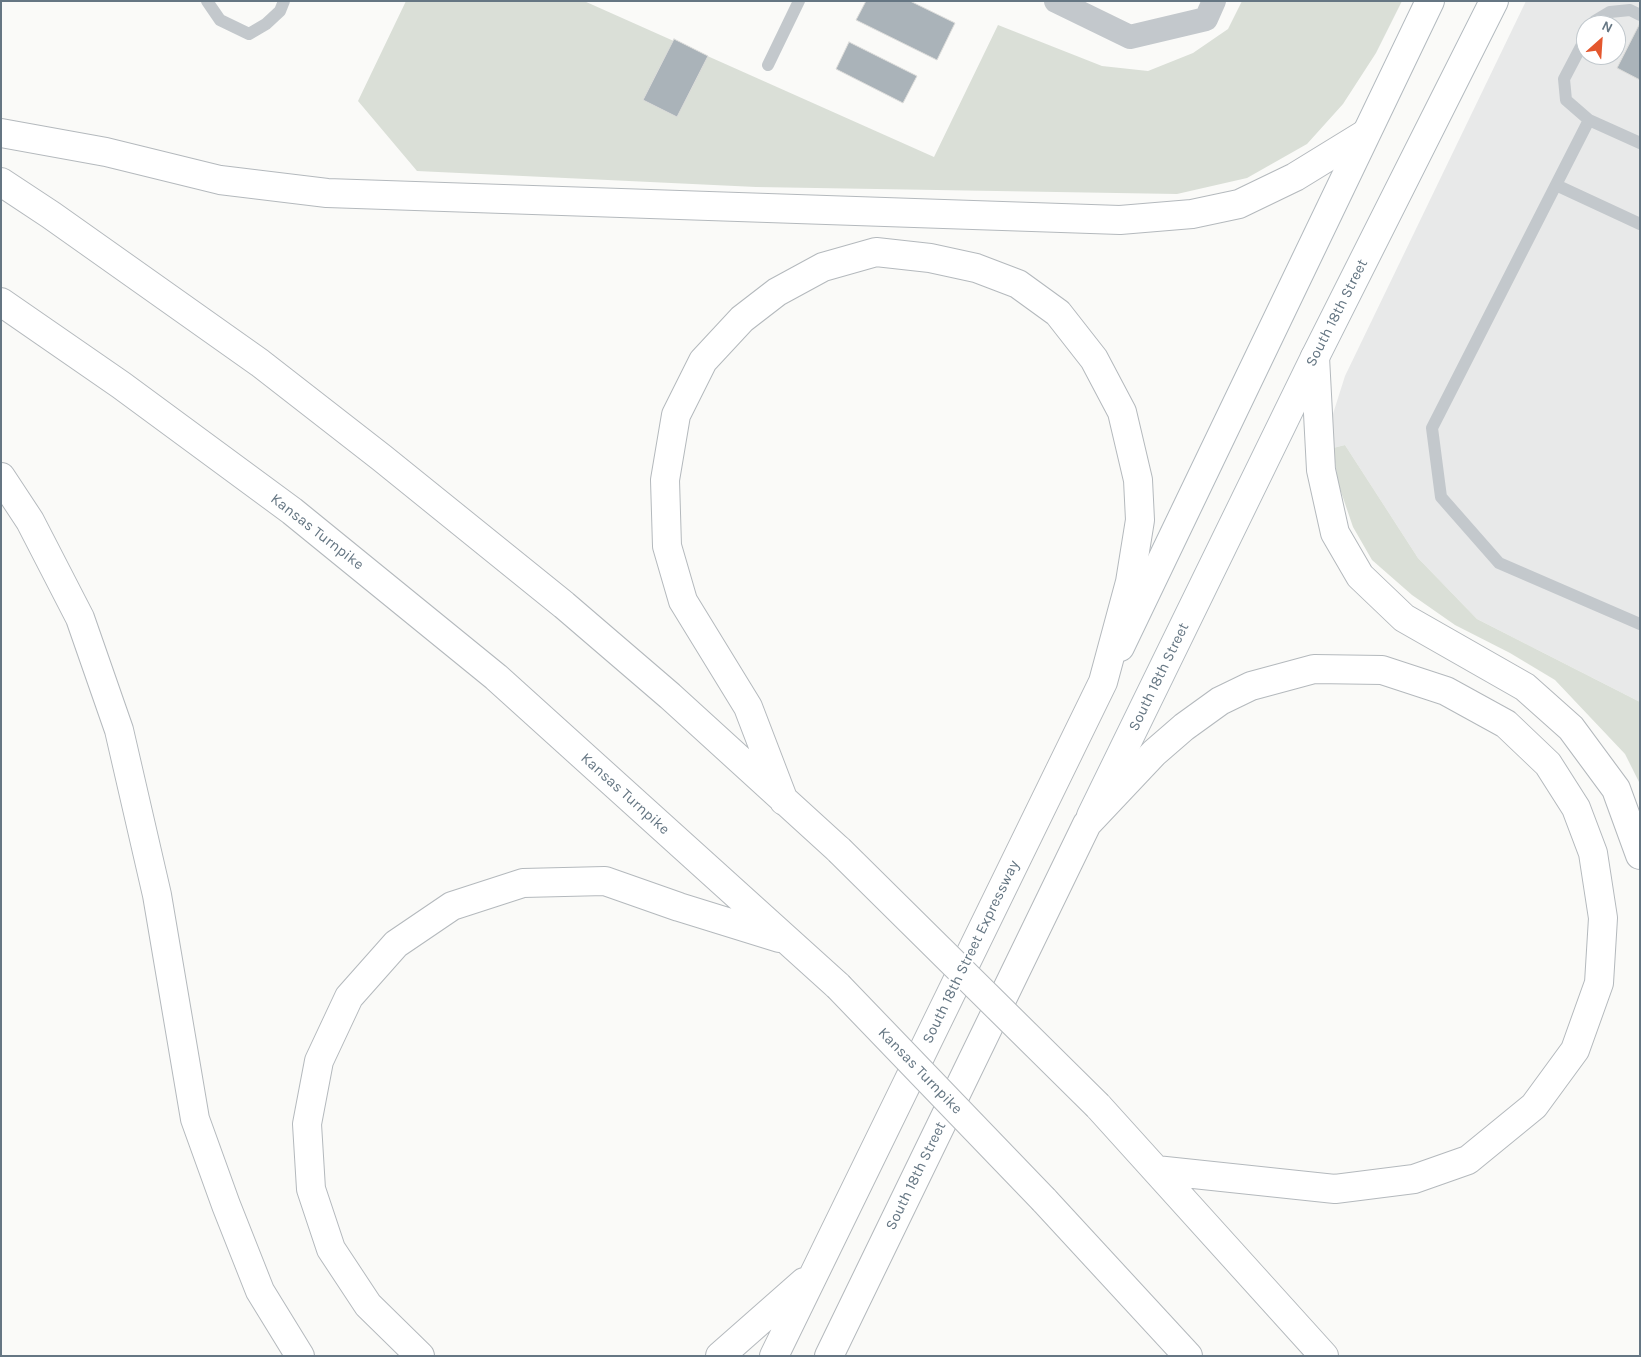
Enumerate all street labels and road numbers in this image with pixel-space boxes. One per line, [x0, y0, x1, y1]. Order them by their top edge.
street label: South 18th Street [1302, 256, 1372, 370]
street label: Kansas Turnpike [267, 490, 367, 574]
street label: South 18th Street [1125, 620, 1193, 734]
street label: Kansas Turnpike [577, 749, 673, 839]
street label: South 18th Street Expressway [919, 857, 1023, 1047]
street label: Kansas Turnpike [874, 1024, 966, 1118]
street label: South 18th Street [882, 1119, 950, 1233]

